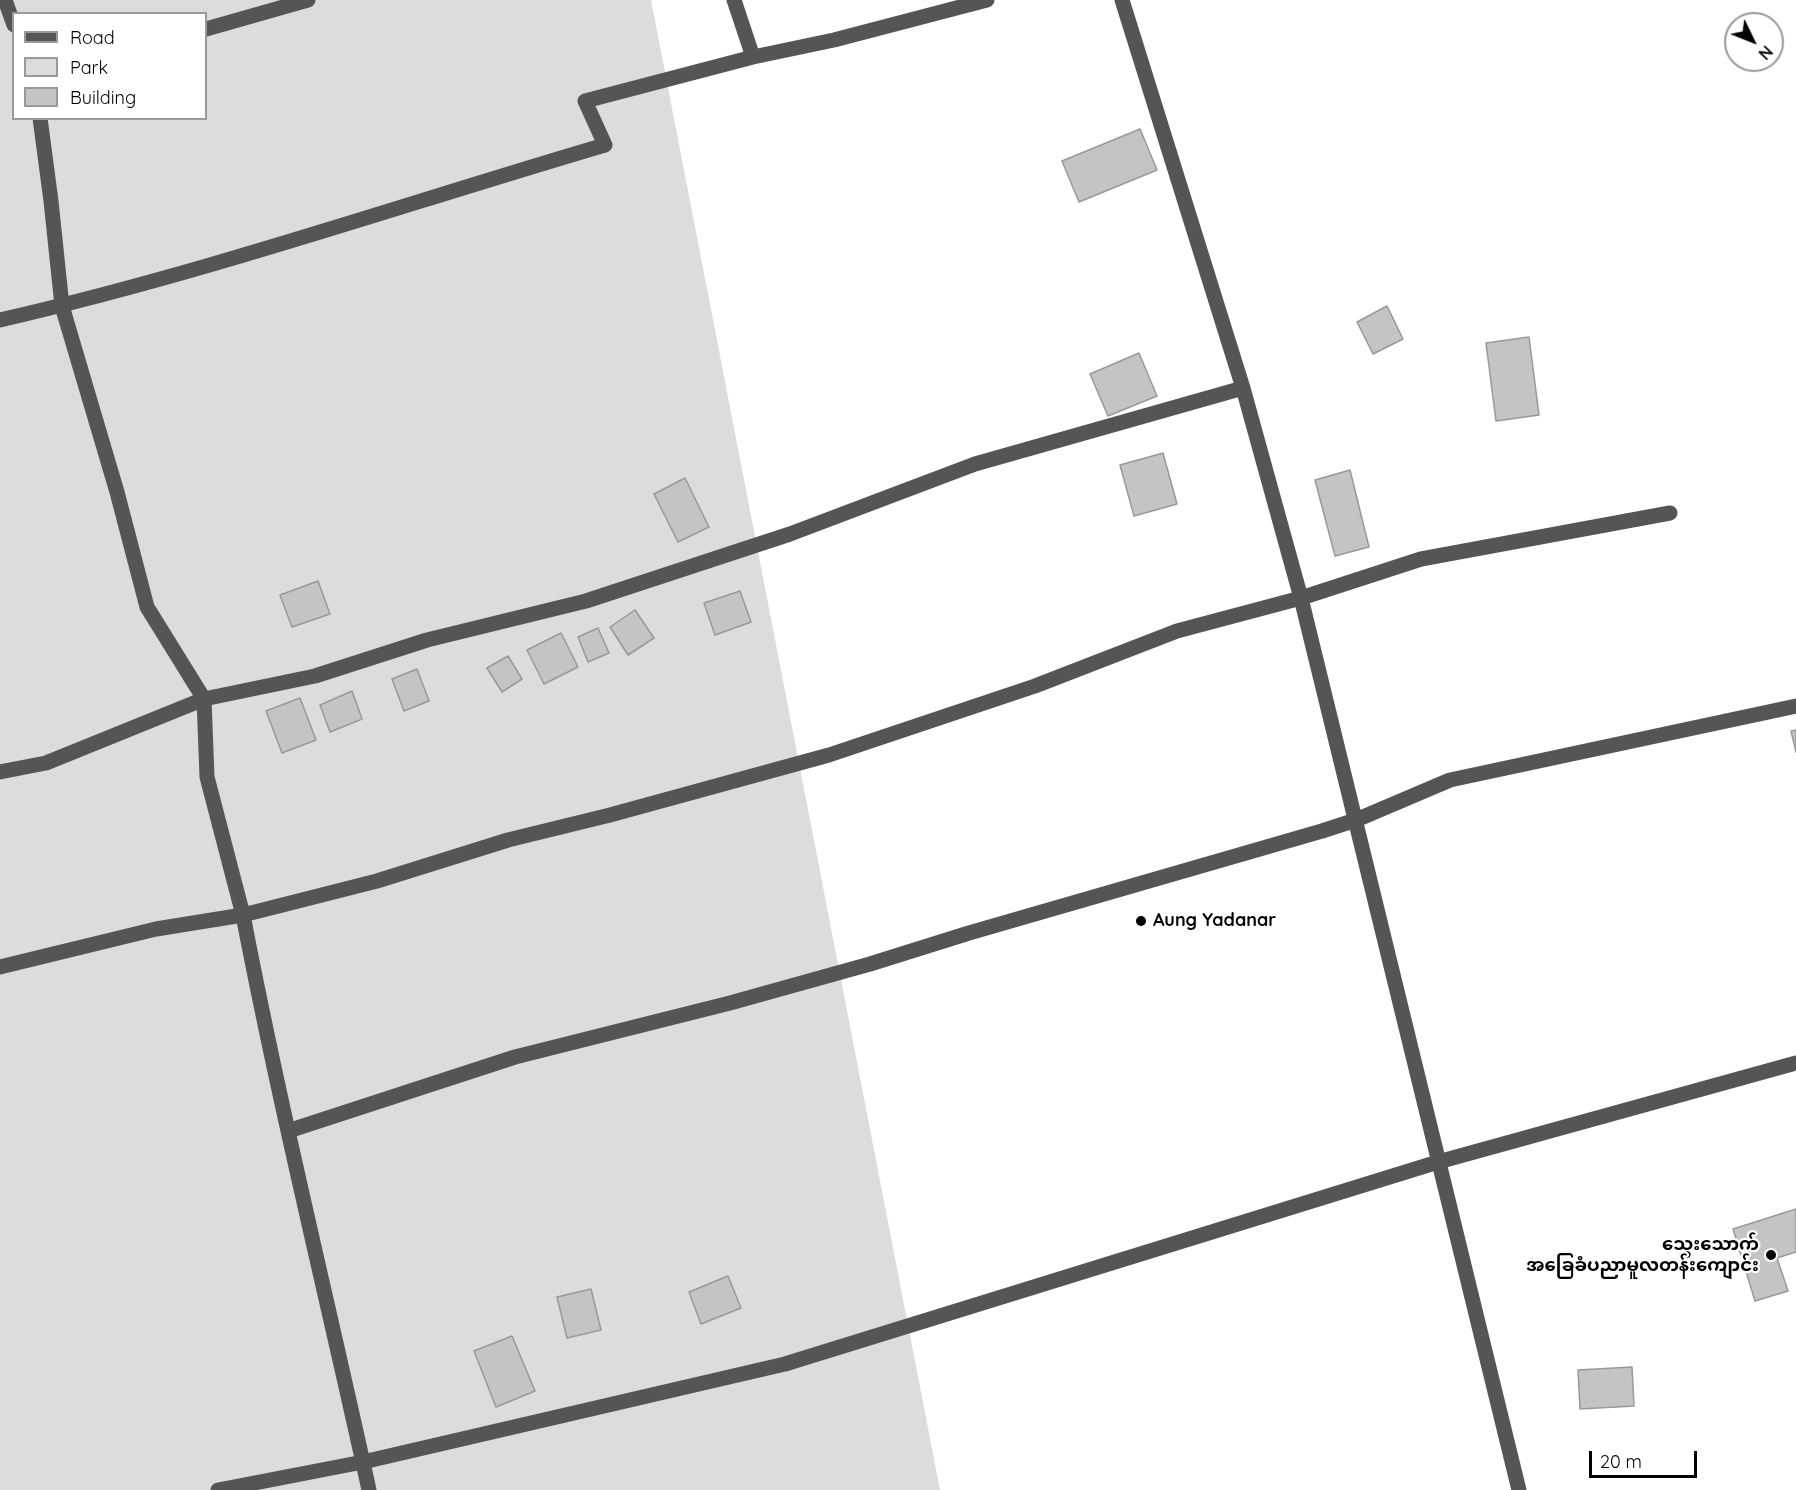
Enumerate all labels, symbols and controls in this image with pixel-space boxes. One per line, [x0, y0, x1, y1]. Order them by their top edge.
legend [12, 12, 207, 120]
north arrow [1724, 12, 1784, 72]
text: Road [70, 26, 115, 49]
text: N [1754, 42, 1777, 64]
text: Park [70, 56, 108, 79]
text: Building [70, 86, 136, 109]
place label: Aung Yadanar [1153, 910, 1276, 932]
marker: Aung Yadanar [1134, 914, 1148, 928]
place label: သွေးသောက် အခြေခံပညာမူလတန်းကျောင်း [1526, 1234, 1759, 1276]
marker: သွေးသောက် အခြေခံပညာမူလတန်းကျောင်း [1764, 1248, 1778, 1262]
scale bar [1592, 1439, 1700, 1477]
text: 20 m [1600, 1450, 1642, 1473]

